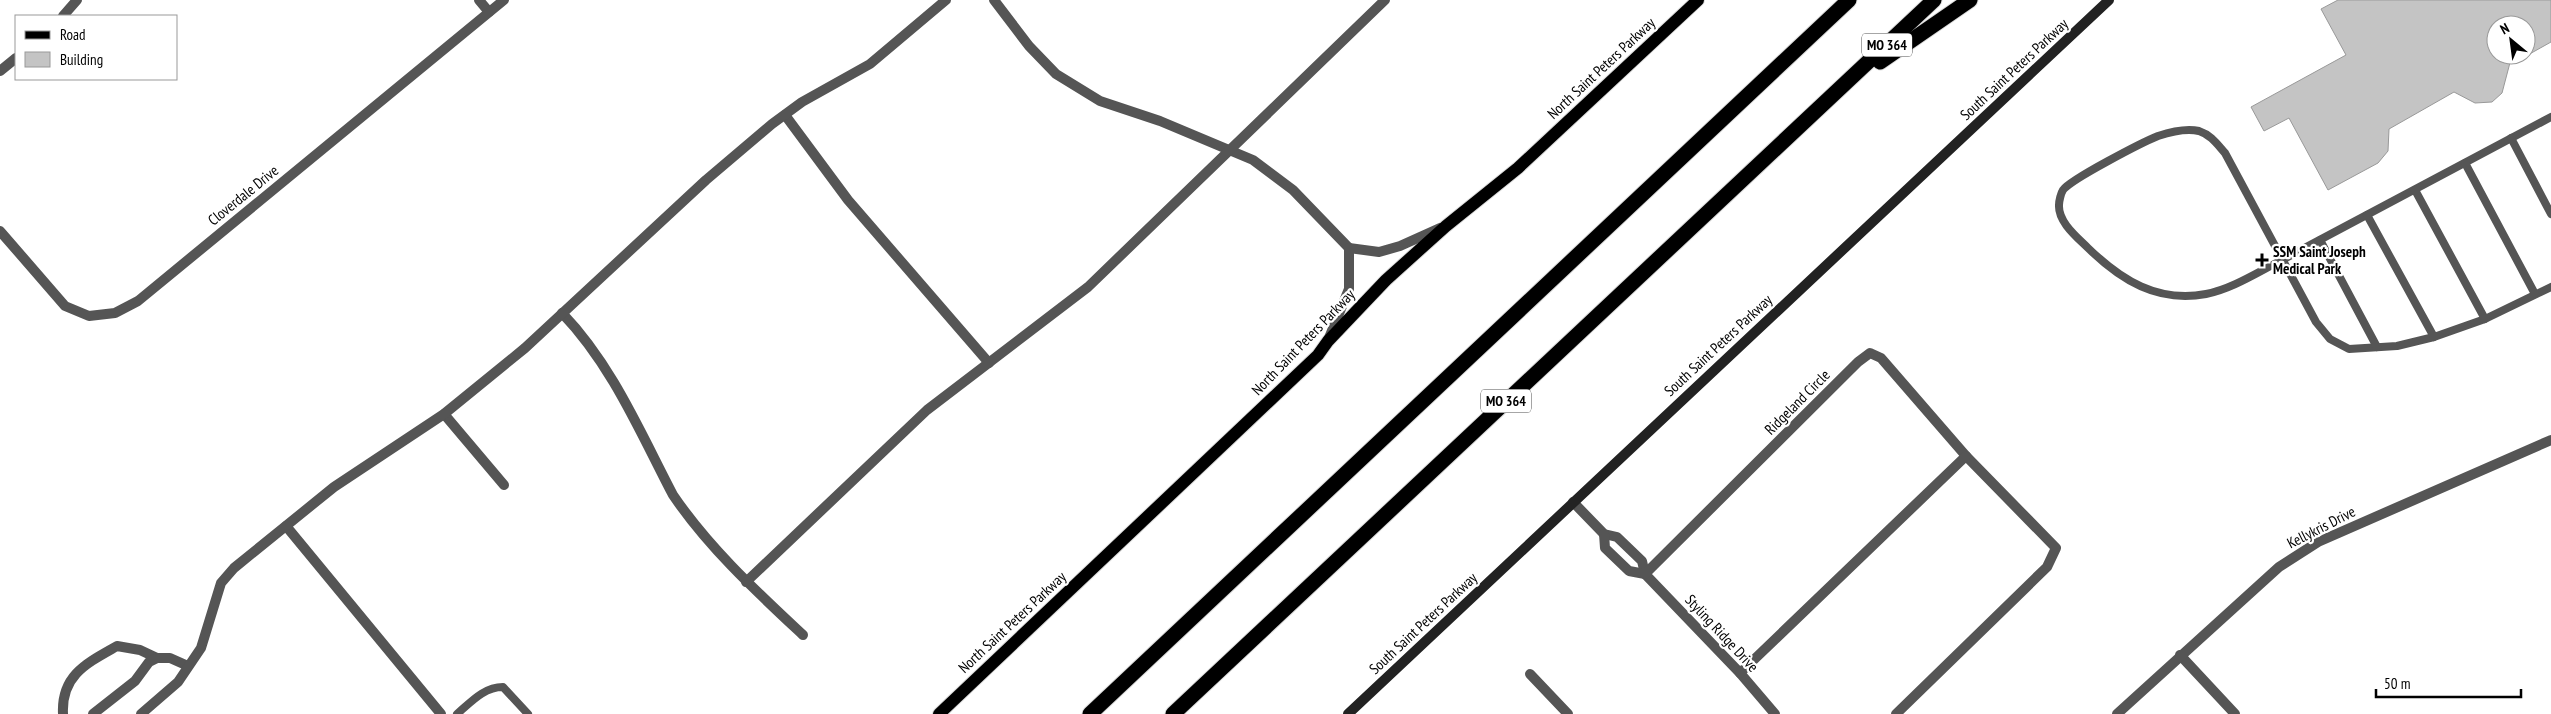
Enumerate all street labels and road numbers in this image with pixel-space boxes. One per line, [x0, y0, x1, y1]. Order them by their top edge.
street label: North Saint Peters Parkway [1543, 13, 1659, 123]
street label: South Saint Peters Parkway [1956, 14, 2072, 124]
road number: MO 364 [1862, 34, 1912, 56]
street label: Cloverdale Drive [204, 161, 282, 229]
street label: North Saint Peters Parkway [1247, 285, 1359, 399]
street label: South Saint Peters Parkway [1660, 290, 1776, 400]
street label: Ridgeland Circle [1760, 365, 1834, 439]
road number: MO 364 [1481, 390, 1531, 412]
street label: Kellykris Drive [2284, 502, 2358, 552]
street label: North Saint Peters Parkway [954, 567, 1070, 677]
street label: South Saint Peters Parkway [1365, 568, 1481, 678]
street label: Styling Ridge Drive [1681, 590, 1763, 676]

